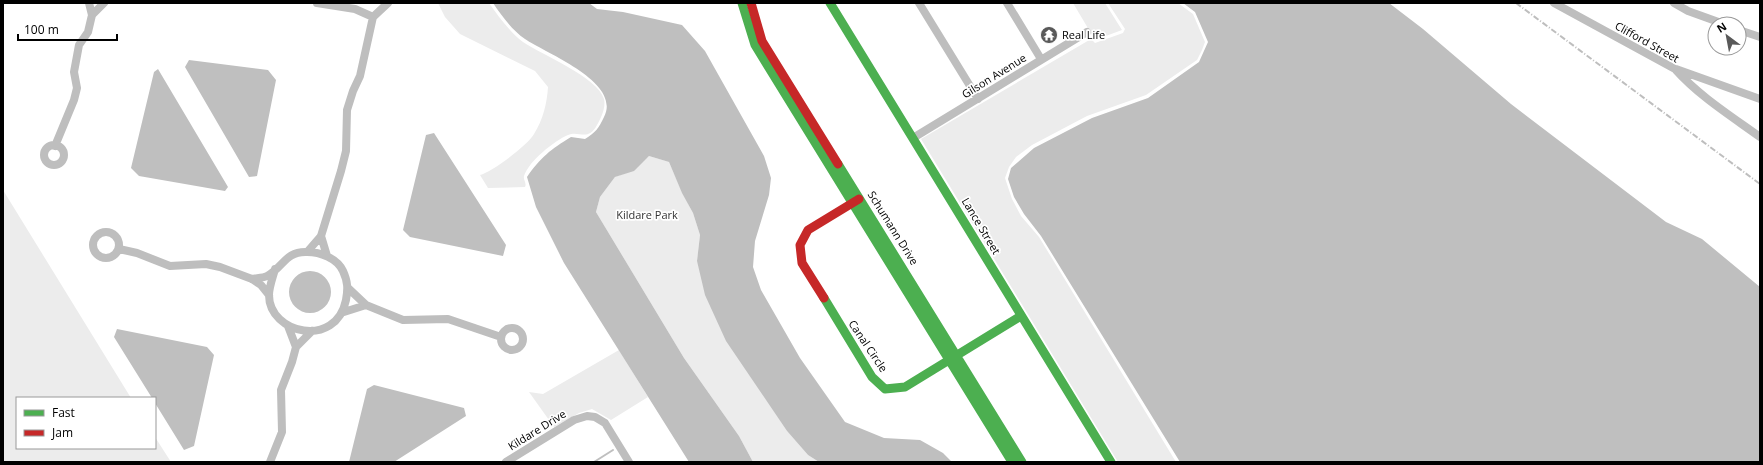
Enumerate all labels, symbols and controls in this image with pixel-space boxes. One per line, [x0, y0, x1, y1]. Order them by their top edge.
scale bar [18, 16, 117, 42]
north arrow [1707, 16, 1747, 56]
street label: Clifford Street [1612, 18, 1682, 65]
text: N [1714, 18, 1729, 36]
text: 100 m [24, 21, 59, 38]
temple icon: Real Life [1039, 25, 1059, 45]
place label: Real Life [1062, 27, 1105, 42]
street label: Gilson Avenue [959, 50, 1029, 101]
street label: Schumann Drive [865, 188, 922, 267]
street label: Lance Street [959, 195, 1004, 257]
park label: Kildare Park [616, 207, 678, 222]
street label: Canal Circle [845, 317, 891, 375]
legend [16, 397, 156, 449]
text: Fast [52, 404, 75, 421]
street label: Kildare Drive [505, 406, 569, 453]
text: Jam [51, 424, 73, 441]

